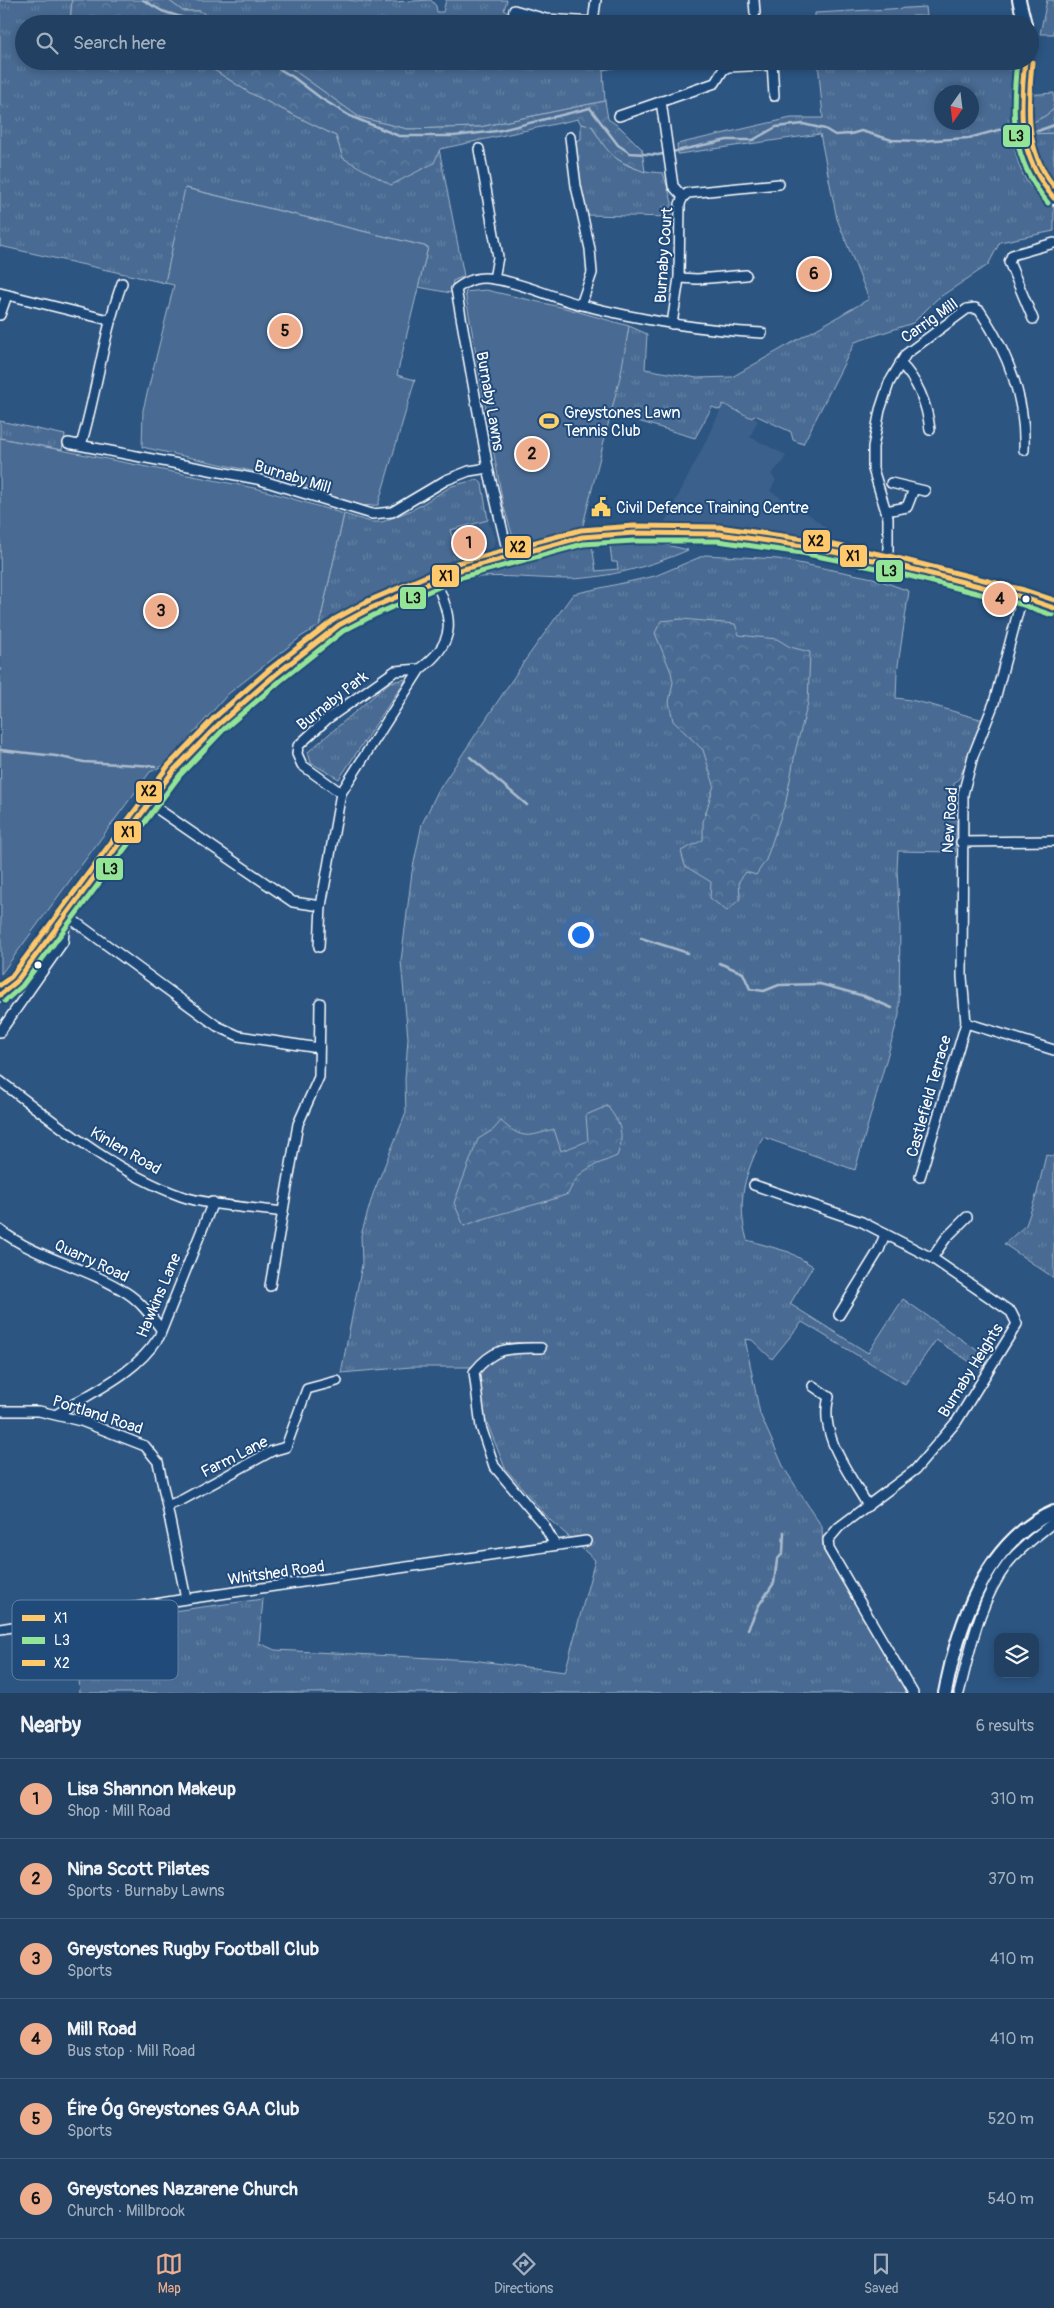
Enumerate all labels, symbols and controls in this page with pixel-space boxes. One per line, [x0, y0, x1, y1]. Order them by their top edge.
search box [15, 15, 1039, 70]
icon: search [33, 29, 61, 57]
text: Search here [73, 31, 166, 55]
north arrow [934, 85, 979, 130]
line badge: L3 [1002, 124, 1031, 148]
text: L3 [1008, 128, 1024, 145]
street label: Burnaby Court [651, 206, 677, 304]
pin: 6 [798, 255, 830, 293]
street label: Carrig Mill [897, 294, 962, 348]
pin: 5 [269, 312, 301, 350]
street label: Burnaby Lawns [471, 350, 509, 452]
place label: Greystones Lawn Tennis Club [564, 403, 681, 441]
sports icon: Greystones Lawn Tennis Club [538, 410, 560, 432]
pin: 2 [516, 435, 548, 473]
street label: Burnaby Mill [252, 456, 334, 498]
public building icon: Civil Defence Training Centre [590, 496, 612, 518]
place label: Civil Defence Training Centre [616, 498, 809, 518]
pin: 1 [453, 524, 485, 562]
line badge: X2 [802, 529, 831, 553]
text: X2 [808, 533, 824, 550]
line badge: X2 [504, 535, 532, 559]
text: X2 [510, 539, 526, 556]
line badge: X1 [839, 544, 868, 568]
text: X1 [846, 548, 860, 565]
line badge: L3 [875, 559, 904, 583]
text: L3 [881, 563, 897, 580]
line badge: X1 [431, 564, 460, 588]
text: X1 [439, 568, 453, 585]
pin: 4 [984, 580, 1016, 618]
line badge: L3 [399, 586, 427, 610]
text: L3 [405, 590, 421, 607]
pin: 3 [145, 592, 177, 630]
unlabelled marker [1021, 594, 1031, 604]
street label: Burnaby Park [293, 666, 373, 735]
line badge: X2 [135, 780, 163, 804]
text: X2 [141, 783, 157, 800]
street label: New Road [938, 786, 962, 854]
line badge: X1 [113, 820, 142, 844]
text: X1 [121, 824, 135, 841]
line badge: L3 [95, 857, 124, 881]
text: L3 [102, 861, 118, 878]
your location [568, 922, 594, 948]
unlabelled marker [33, 960, 43, 970]
street label: Castlefield Terrace [902, 1033, 956, 1159]
street label: Kinlen Road [87, 1123, 164, 1179]
street label: Quarry Road [51, 1235, 132, 1287]
street label: Hawkins Lane [132, 1250, 186, 1341]
street label: Burnaby Heights [934, 1320, 1008, 1421]
street label: Portland Road [50, 1391, 145, 1439]
street label: Farm Lane [198, 1431, 271, 1482]
street label: Whitshed Road [226, 1556, 326, 1590]
legend [12, 1600, 178, 1680]
text: X1 [54, 1610, 67, 1627]
text: L3 [54, 1632, 70, 1649]
map controls [994, 1633, 1039, 1678]
button: layers [994, 1633, 1039, 1678]
text: X2 [54, 1655, 70, 1672]
text: Nearby [20, 1712, 81, 1739]
text: 6 results [976, 1716, 1034, 1736]
text: Lisa Shannon Makeup [67, 1777, 236, 1801]
text: 1 [33, 1789, 39, 1809]
text: 310 m [990, 1789, 1034, 1809]
text: Shop · Mill Road [67, 1801, 171, 1821]
text: Nina Scott Pilates [67, 1857, 209, 1881]
text: 2 [32, 1869, 40, 1889]
text: 370 m [988, 1869, 1034, 1889]
text: Sports · Burnaby Lawns [67, 1881, 225, 1901]
text: Greystones Rugby Football Club [67, 1937, 319, 1961]
text: 3 [32, 1949, 40, 1969]
text: 410 m [990, 1949, 1034, 1969]
text: Sports [67, 1961, 112, 1981]
text: Mill Road [67, 2017, 137, 2041]
text: 4 [31, 2029, 41, 2049]
text: 410 m [990, 2029, 1034, 2049]
text: Bus stop · Mill Road [67, 2041, 195, 2061]
text: Éire Óg Greystones GAA Club [67, 2097, 299, 2121]
text: 5 [32, 2109, 40, 2129]
text: 520 m [988, 2109, 1034, 2129]
text: Sports [67, 2121, 112, 2141]
text: Greystones Nazarene Church [67, 2177, 298, 2201]
text: 6 [31, 2189, 41, 2209]
text: 540 m [987, 2189, 1034, 2209]
text: Church · Millbrook [67, 2201, 185, 2221]
tab: Map [155, 2250, 183, 2297]
tab: Directions [494, 2250, 553, 2297]
tab: Saved [864, 2250, 899, 2297]

